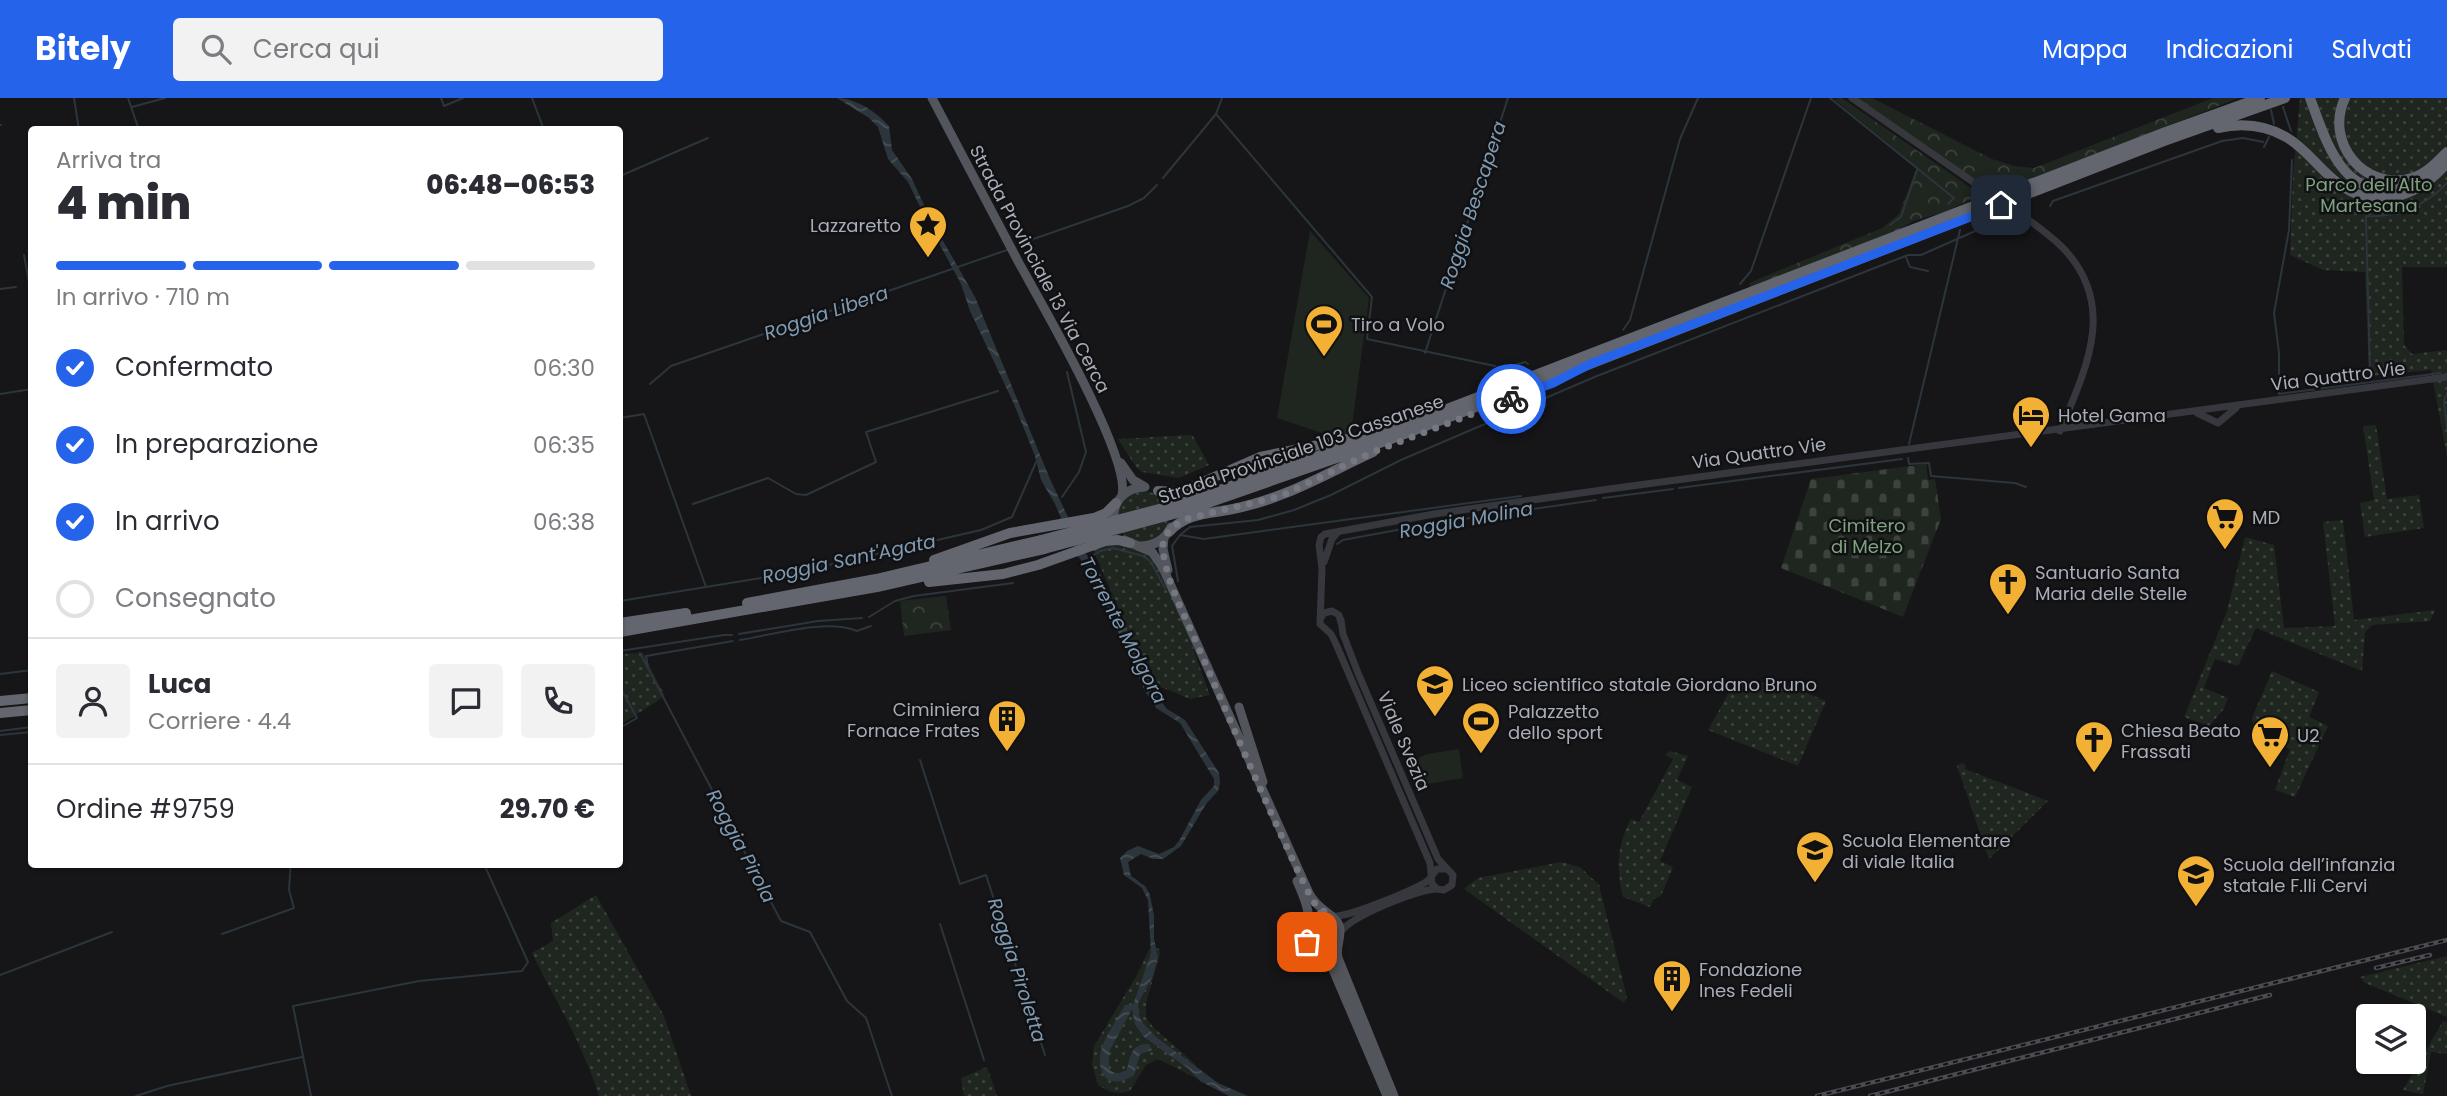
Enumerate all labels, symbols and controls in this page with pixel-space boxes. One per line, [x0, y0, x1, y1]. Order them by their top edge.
search box [173, 18, 663, 81]
text: Bitely [35, 25, 131, 72]
icon: search [197, 30, 235, 68]
text: Cerca qui [253, 31, 380, 67]
text: Mappa [2042, 33, 2128, 66]
text: Indicazioni [2166, 33, 2293, 66]
text: Salvati [2331, 33, 2412, 66]
water label: Roggia Bescapera [1433, 118, 1513, 292]
street label: Strada Provinciale 13 Via Cerca [964, 141, 1116, 397]
text: Arriva tra [56, 144, 161, 176]
text: 06:48–06:53 [426, 167, 595, 203]
text: 4 min [56, 171, 191, 235]
park label: Parco dell’Alto Martesana [2305, 172, 2433, 218]
pin [1971, 175, 2031, 235]
icon: home [1982, 186, 2020, 224]
place icon: Lazzaretto [907, 204, 949, 259]
place label: Lazzaretto [810, 213, 901, 238]
water label: Roggia Libera [760, 279, 892, 347]
text: In arrivo · 710 m [56, 281, 230, 313]
sports icon: Tiro a Volo [1303, 303, 1345, 358]
place label: Tiro a Volo [1351, 312, 1445, 337]
icon: check [56, 349, 94, 387]
text: Confermato [115, 349, 273, 385]
text: 06:30 [533, 352, 595, 384]
street label: Via Quattro Vie [2269, 355, 2407, 397]
courier [1476, 364, 1546, 434]
icon: bike [1492, 380, 1530, 418]
street label: Strada Provinciale 103 Cassanese [1155, 388, 1447, 510]
hotel icon: Hotel Gama [2010, 394, 2052, 449]
place label: Hotel Gama [2058, 403, 2166, 428]
icon: check [56, 426, 94, 464]
text: In preparazione [115, 426, 318, 462]
text: 06:35 [533, 429, 595, 461]
street label: Via Quattro Vie [1690, 431, 1828, 475]
water label: Roggia Molina [1397, 495, 1535, 545]
supermarket icon: MD [2204, 496, 2246, 551]
icon: check [56, 503, 94, 541]
text: In arrivo [115, 503, 220, 539]
place label: MD [2252, 505, 2280, 530]
text: 06:38 [533, 506, 595, 538]
park label: Cimitero di Melzo [1828, 513, 1906, 559]
water label: Roggia Sant'Agata [760, 527, 938, 591]
water label: Torrente Molgora [1073, 552, 1173, 708]
place label: Santuario Santa Maria delle Stelle [2035, 560, 2187, 606]
church icon: Santuario Santa Maria delle Stelle [1987, 561, 2029, 616]
text: Consegnato [115, 580, 276, 616]
school or university icon: Liceo scientifico statale Giordano Bruno [1414, 663, 1456, 718]
button: person [56, 664, 130, 738]
button: chat [429, 664, 503, 738]
button: phone [521, 664, 595, 738]
text: Luca [148, 666, 211, 702]
place label: Liceo scientifico statale Giordano Bruno [1462, 672, 1817, 697]
street label: Viale Svezia [1372, 687, 1436, 795]
place label: Ciminiera Fornace Frates [847, 697, 980, 743]
building icon: Ciminiera Fornace Frates [986, 698, 1028, 753]
place label: Palazzetto dello sport [1508, 699, 1603, 745]
sports icon: Palazzetto dello sport [1460, 700, 1502, 755]
text: Corriere · 4.4 [148, 705, 291, 737]
supermarket icon: U2 [2249, 714, 2291, 769]
place label: Chiesa Beato Frassati [2121, 718, 2241, 764]
church icon: Chiesa Beato Frassati [2073, 719, 2115, 774]
place label: U2 [2297, 723, 2320, 748]
water label: Roggia Pirola [700, 784, 782, 908]
text: Ordine #9759 [56, 791, 235, 827]
text: 29.70 € [500, 791, 595, 827]
place label: Scuola Elementare di viale Italia [1842, 828, 2011, 874]
school or university icon: Scuola Elementare di viale Italia [1794, 829, 1836, 884]
place label: Scuola dell’infanzia statale F.lli Cervi [2223, 852, 2395, 898]
school or university icon: Scuola dell’infanzia statale F.lli Cervi [2175, 853, 2217, 908]
water label: Roggia Piroletta [981, 894, 1053, 1046]
pin [1277, 912, 1337, 972]
icon: bag [1288, 923, 1326, 961]
place label: Fondazione Ines Fedeli [1699, 957, 1802, 1003]
building icon: Fondazione Ines Fedeli [1651, 958, 1693, 1013]
map controls [2356, 1004, 2426, 1074]
button: layers [2356, 1004, 2426, 1074]

